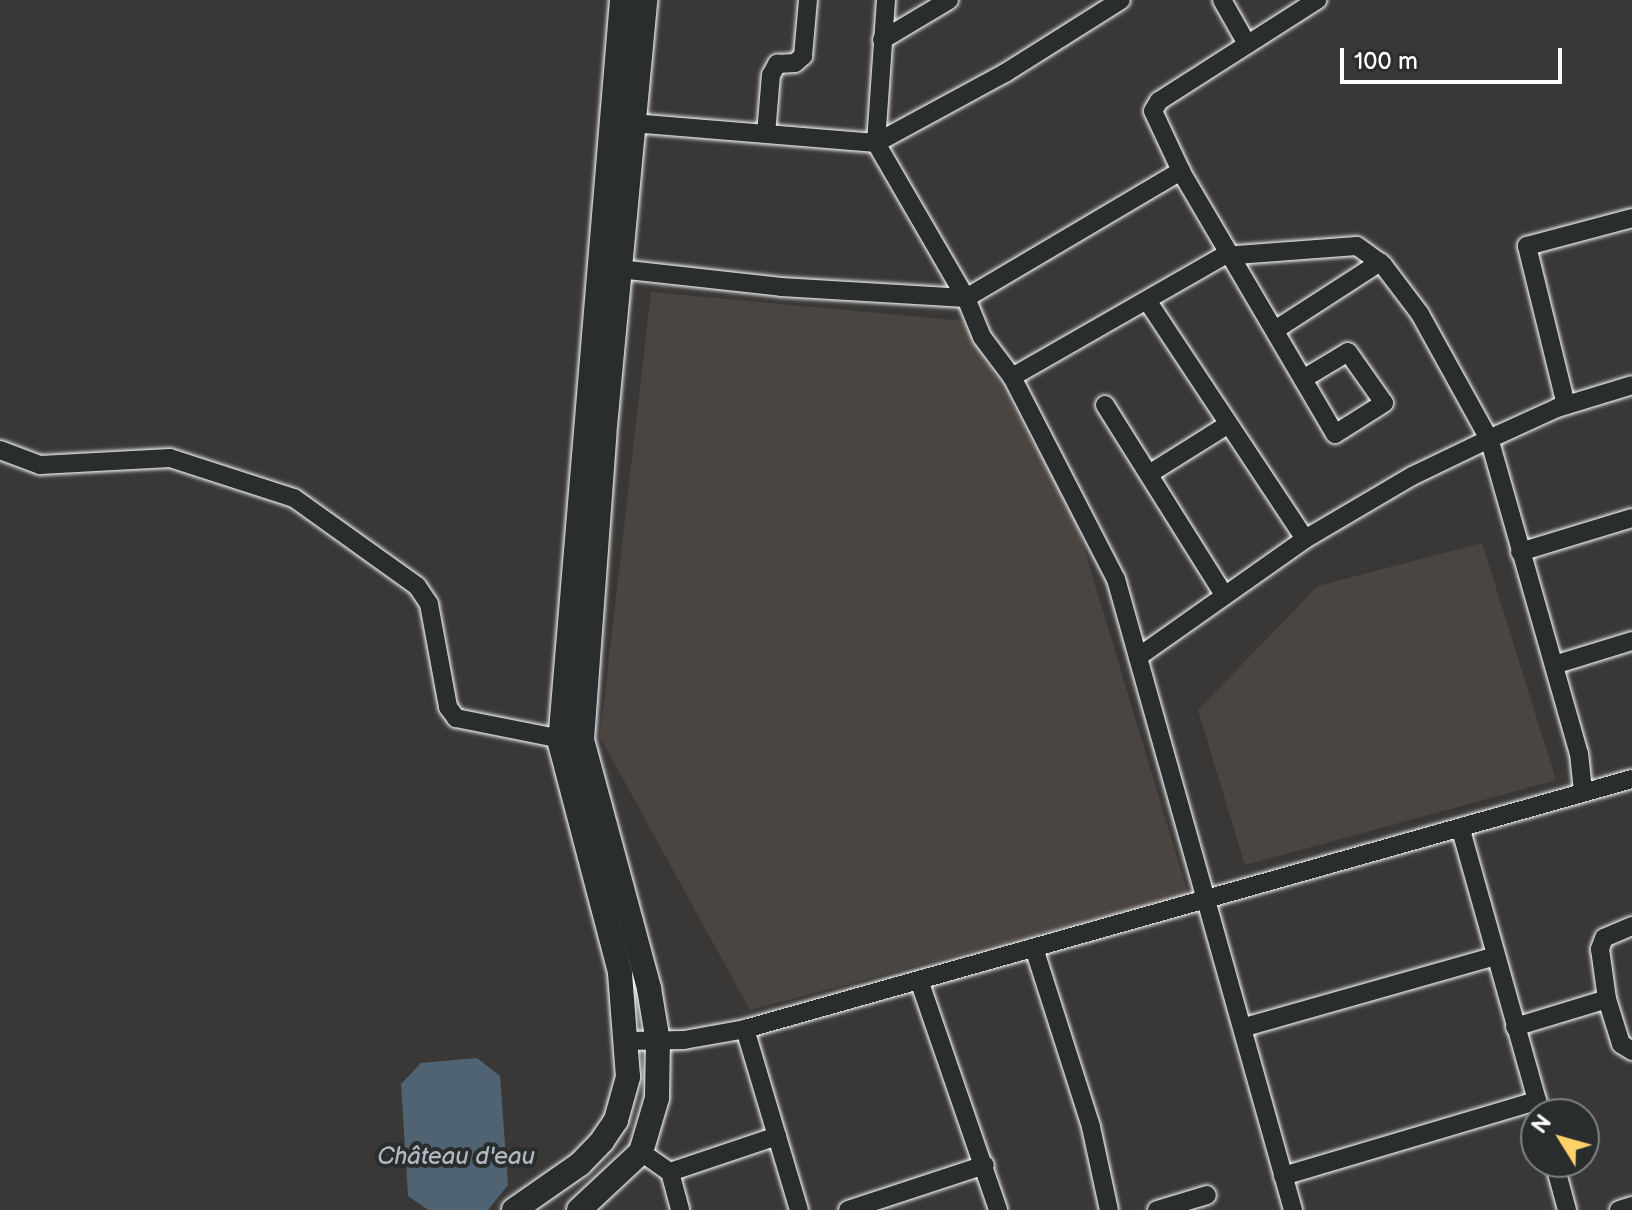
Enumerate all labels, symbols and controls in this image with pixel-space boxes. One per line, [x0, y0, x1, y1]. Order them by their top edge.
scale bar [1344, 32, 1566, 82]
text: 100 m [1354, 47, 1418, 76]
north arrow [1520, 1098, 1600, 1178]
text: N [1526, 1110, 1558, 1139]
water label: Château d'eau [377, 1143, 535, 1171]

